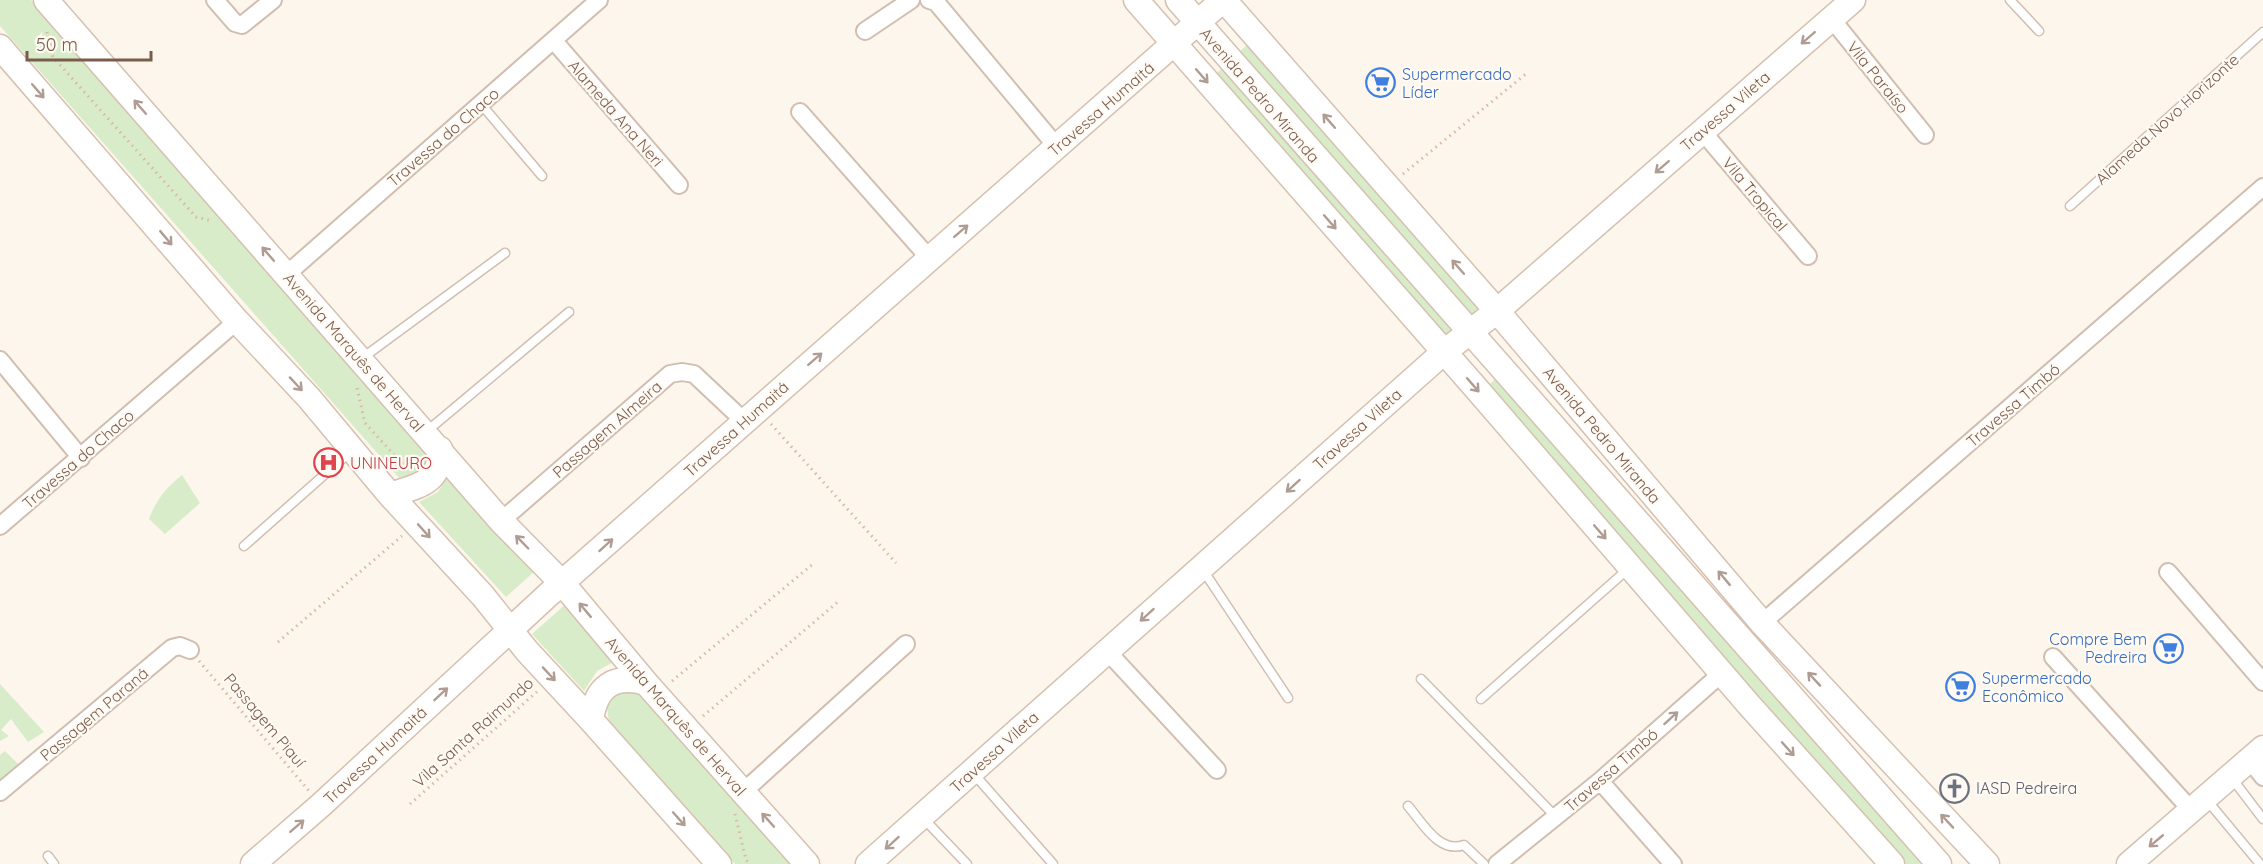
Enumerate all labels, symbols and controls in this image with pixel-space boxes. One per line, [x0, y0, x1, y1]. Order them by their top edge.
street label: Avenida Pedro Miranda [1196, 23, 1324, 167]
scale bar [27, 24, 152, 62]
one-way arrow [1801, 31, 1817, 45]
text: 50 m [36, 33, 78, 56]
street label: Vila Paraíso [1843, 37, 1913, 117]
street label: Alameda Novo Horizonte [2091, 49, 2243, 189]
street label: Alameda Ana Neri [564, 55, 668, 171]
street label: Travessa Humaitá [1044, 57, 1158, 161]
place label: Supermercado Líder [1402, 64, 1512, 102]
supermarket icon: Supermercado Líder [1365, 67, 1397, 99]
street label: Travessa Vileta [1676, 67, 1774, 155]
one-way arrow [1195, 68, 1208, 84]
one-way arrow [31, 83, 45, 98]
street label: Travessa do Chaco [383, 83, 503, 191]
one-way arrow [133, 99, 146, 115]
one-way arrow [1322, 114, 1336, 129]
street label: Vila Tropical [1718, 153, 1792, 235]
one-way arrow [1654, 160, 1669, 174]
one-way arrow [1323, 214, 1337, 229]
one-way arrow [953, 224, 968, 238]
one-way arrow [159, 230, 173, 245]
one-way arrow [261, 246, 274, 262]
one-way arrow [1451, 260, 1465, 275]
street label: Avenida Marquês de Herval [279, 268, 429, 436]
one-way arrow [806, 353, 822, 367]
street label: Travessa Timbó [1962, 359, 2064, 451]
street label: Avenida Pedro Miranda [1539, 362, 1665, 508]
one-way arrow [289, 376, 303, 391]
street label: Passagem Almeira [548, 376, 666, 482]
street label: Travessa Humaitá [679, 377, 793, 481]
one-way arrow [1466, 377, 1480, 392]
street label: Travessa Vileta [1308, 384, 1406, 474]
street label: Travessa do Chaco [18, 405, 138, 513]
hospital icon: UNINEURO [313, 447, 345, 479]
place label: UNINEURO [350, 453, 432, 473]
one-way arrow [1286, 479, 1301, 493]
one-way arrow [417, 523, 431, 538]
one-way arrow [1593, 525, 1607, 540]
one-way arrow [515, 535, 529, 550]
one-way arrow [598, 538, 613, 552]
one-way arrow [1717, 571, 1731, 586]
one-way arrow [578, 602, 591, 618]
one-way arrow [1140, 608, 1155, 622]
place label: Compre Bem Pedreira [2049, 629, 2147, 667]
street label: Avenida Marquês de Herval [601, 632, 751, 800]
supermarket icon: Compre Bem Pedreira [2152, 632, 2184, 664]
street label: Passagem Paraná [36, 663, 152, 765]
one-way arrow [542, 667, 556, 682]
place label: Supermercado Econômico [1982, 668, 2092, 706]
street label: Passagem Piauí [220, 669, 311, 772]
one-way arrow [1807, 671, 1821, 686]
supermarket icon: Supermercado Econômico [1945, 671, 1977, 703]
street label: Vila Santa Raimundo [409, 673, 537, 791]
one-way arrow [433, 686, 448, 701]
street label: Travessa Humaitá [319, 702, 431, 808]
street label: Travessa Vileta [945, 707, 1043, 797]
one-way arrow [1663, 712, 1679, 725]
street label: Travessa Timbó [1560, 724, 1662, 816]
one-way arrow [1781, 741, 1795, 756]
church icon: IASD Pedreira [1939, 772, 1971, 804]
place label: IASD Pedreira [1976, 778, 2077, 798]
one-way arrow [672, 812, 686, 827]
one-way arrow [761, 813, 775, 828]
one-way arrow [1940, 814, 1954, 829]
one-way arrow [289, 819, 305, 832]
one-way arrow [2148, 835, 2164, 848]
one-way arrow [885, 836, 900, 850]

